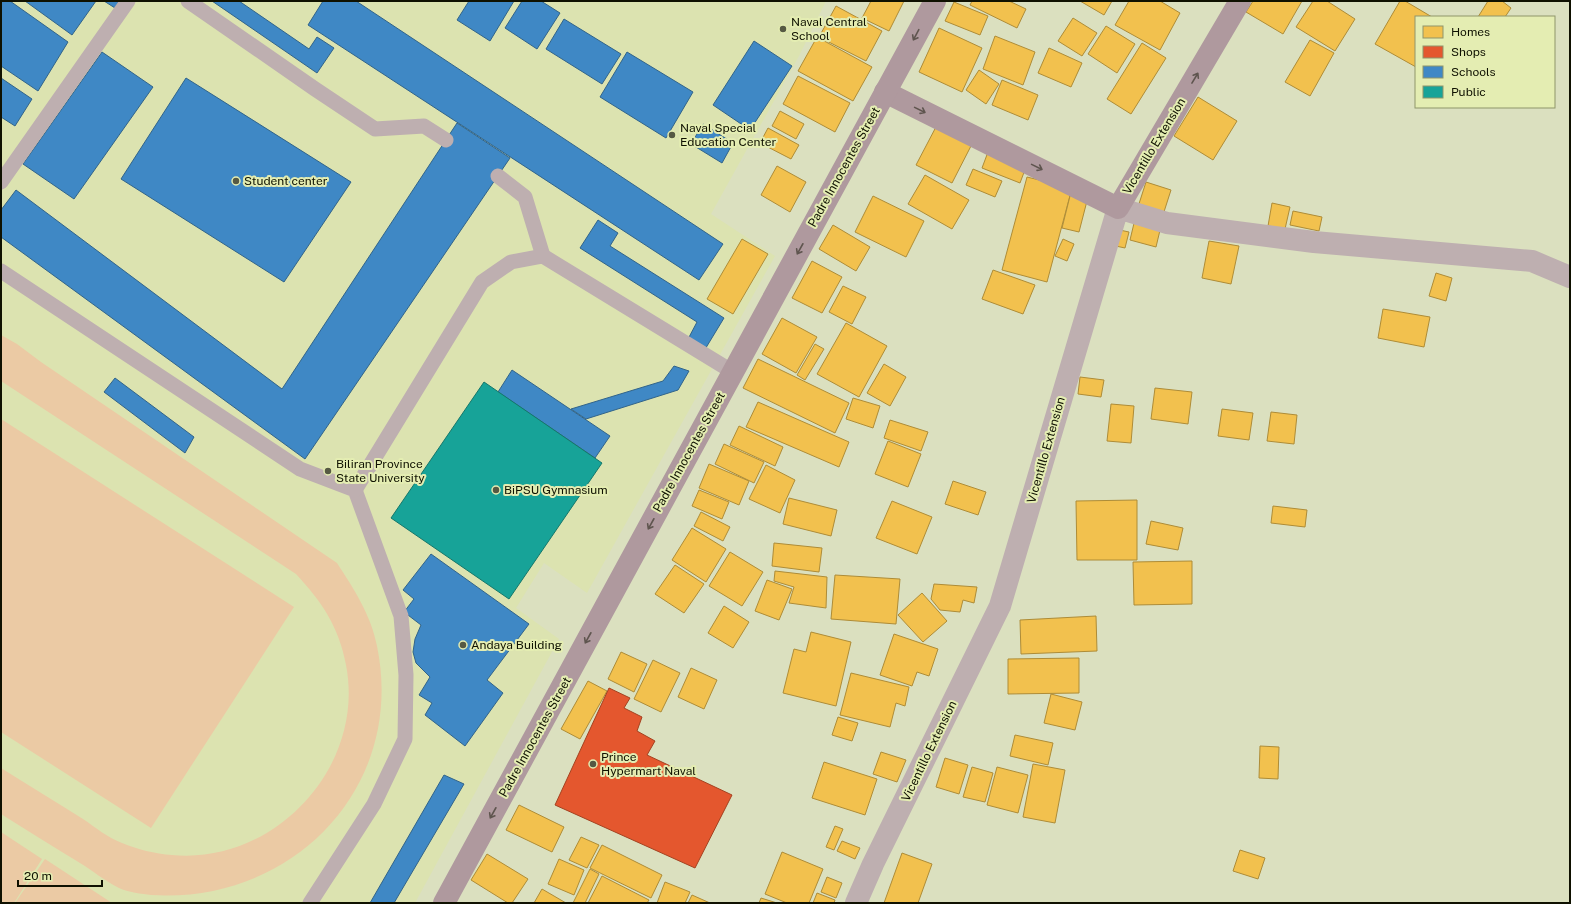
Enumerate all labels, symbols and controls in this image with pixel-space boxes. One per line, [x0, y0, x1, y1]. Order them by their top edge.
place label: Naval Central School [791, 15, 867, 43]
legend [1415, 16, 1555, 108]
marker: Naval Central School [778, 24, 788, 34]
text: Homes [1451, 25, 1490, 39]
one-way arrow [912, 29, 919, 41]
text: Shops [1451, 45, 1486, 59]
text: Schools [1451, 65, 1496, 79]
one-way arrow [1191, 72, 1199, 84]
text: Public [1451, 85, 1486, 99]
street label: Vicentillo Extension [1120, 95, 1188, 197]
street label: Padre Innocentes Street [805, 104, 883, 229]
one-way arrow [914, 106, 926, 114]
place label: Naval Special Education Center [680, 121, 777, 149]
marker: Naval Special Education Center [667, 130, 677, 140]
one-way arrow [1030, 164, 1042, 171]
place label: Student center [244, 174, 328, 188]
marker: Student center [231, 176, 241, 186]
one-way arrow [795, 243, 803, 255]
street label: Padre Innocentes Street [650, 389, 728, 514]
street label: Vicentillo Extension [1024, 395, 1068, 505]
place label: Biliran Province State University [336, 457, 425, 485]
marker: Biliran Province State University [323, 466, 333, 476]
place label: BiPSU Gymnasium [504, 483, 608, 497]
marker: BiPSU Gymnasium [491, 485, 501, 495]
one-way arrow [646, 517, 654, 529]
one-way arrow [584, 632, 592, 644]
place label: Andaya Building [471, 638, 562, 652]
marker: Andaya Building [458, 640, 468, 650]
street label: Padre Innocentes Street [496, 674, 574, 799]
street label: Vicentillo Extension [899, 698, 959, 803]
place label: Prince Hypermart Naval [601, 750, 696, 778]
marker: Prince Hypermart Naval [588, 759, 598, 769]
one-way arrow [488, 807, 496, 819]
scale bar [18, 862, 102, 888]
text: 20 m [24, 869, 52, 883]

